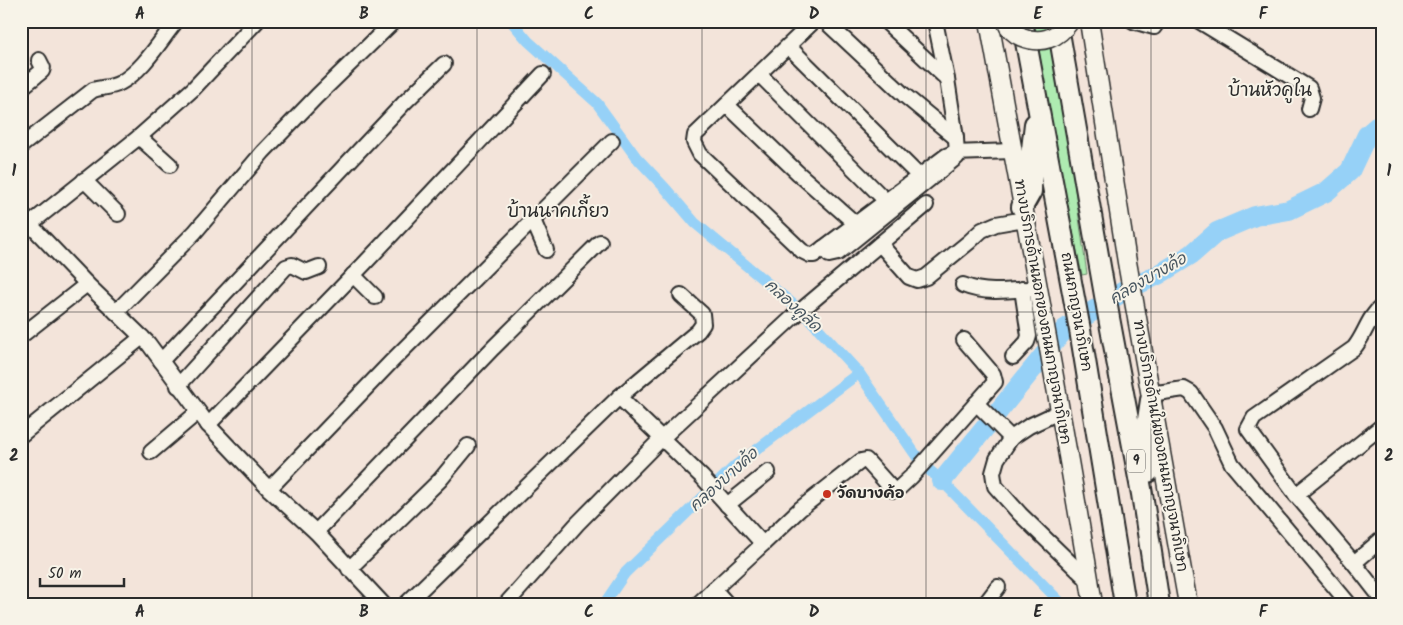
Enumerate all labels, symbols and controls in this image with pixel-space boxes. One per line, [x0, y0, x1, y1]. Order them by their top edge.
text: A [135, 2, 145, 27]
text: B [359, 2, 369, 27]
text: C [584, 2, 594, 27]
text: D [809, 2, 820, 27]
text: E [1034, 2, 1044, 27]
text: F [1259, 2, 1269, 27]
district label: บ้านหัวคูใน [1228, 77, 1312, 106]
text: 1 [12, 159, 17, 184]
text: 1 [1387, 159, 1392, 184]
street label: ทางบริการด้านนอกของถนนกาญจนาภิเษก [1007, 178, 1077, 446]
district label: บ้านนาคเกี้ยว [507, 194, 609, 227]
water label: คลองบางค้อ [1105, 246, 1193, 311]
street label: ถนนกาญจนาภิเษก [1054, 250, 1098, 374]
water label: คลองคูลัด [759, 273, 828, 339]
street label: ทางบริการด้านในของถนนกาญจนาภิเษก [1126, 318, 1194, 574]
water label: คลองบางค้อ [684, 441, 765, 518]
text: 2 [9, 444, 19, 469]
text: 2 [1384, 444, 1394, 469]
road number: 9 [1127, 450, 1145, 472]
place label: วัดบางค้อ [837, 482, 905, 506]
marker: วัดบางค้อ [821, 488, 833, 500]
scale bar [40, 555, 124, 587]
text: 50 m [48, 562, 82, 586]
text: A [135, 600, 145, 625]
text: B [359, 600, 369, 625]
text: C [584, 600, 594, 625]
text: D [809, 600, 820, 625]
text: E [1034, 600, 1044, 625]
text: F [1259, 600, 1269, 625]

